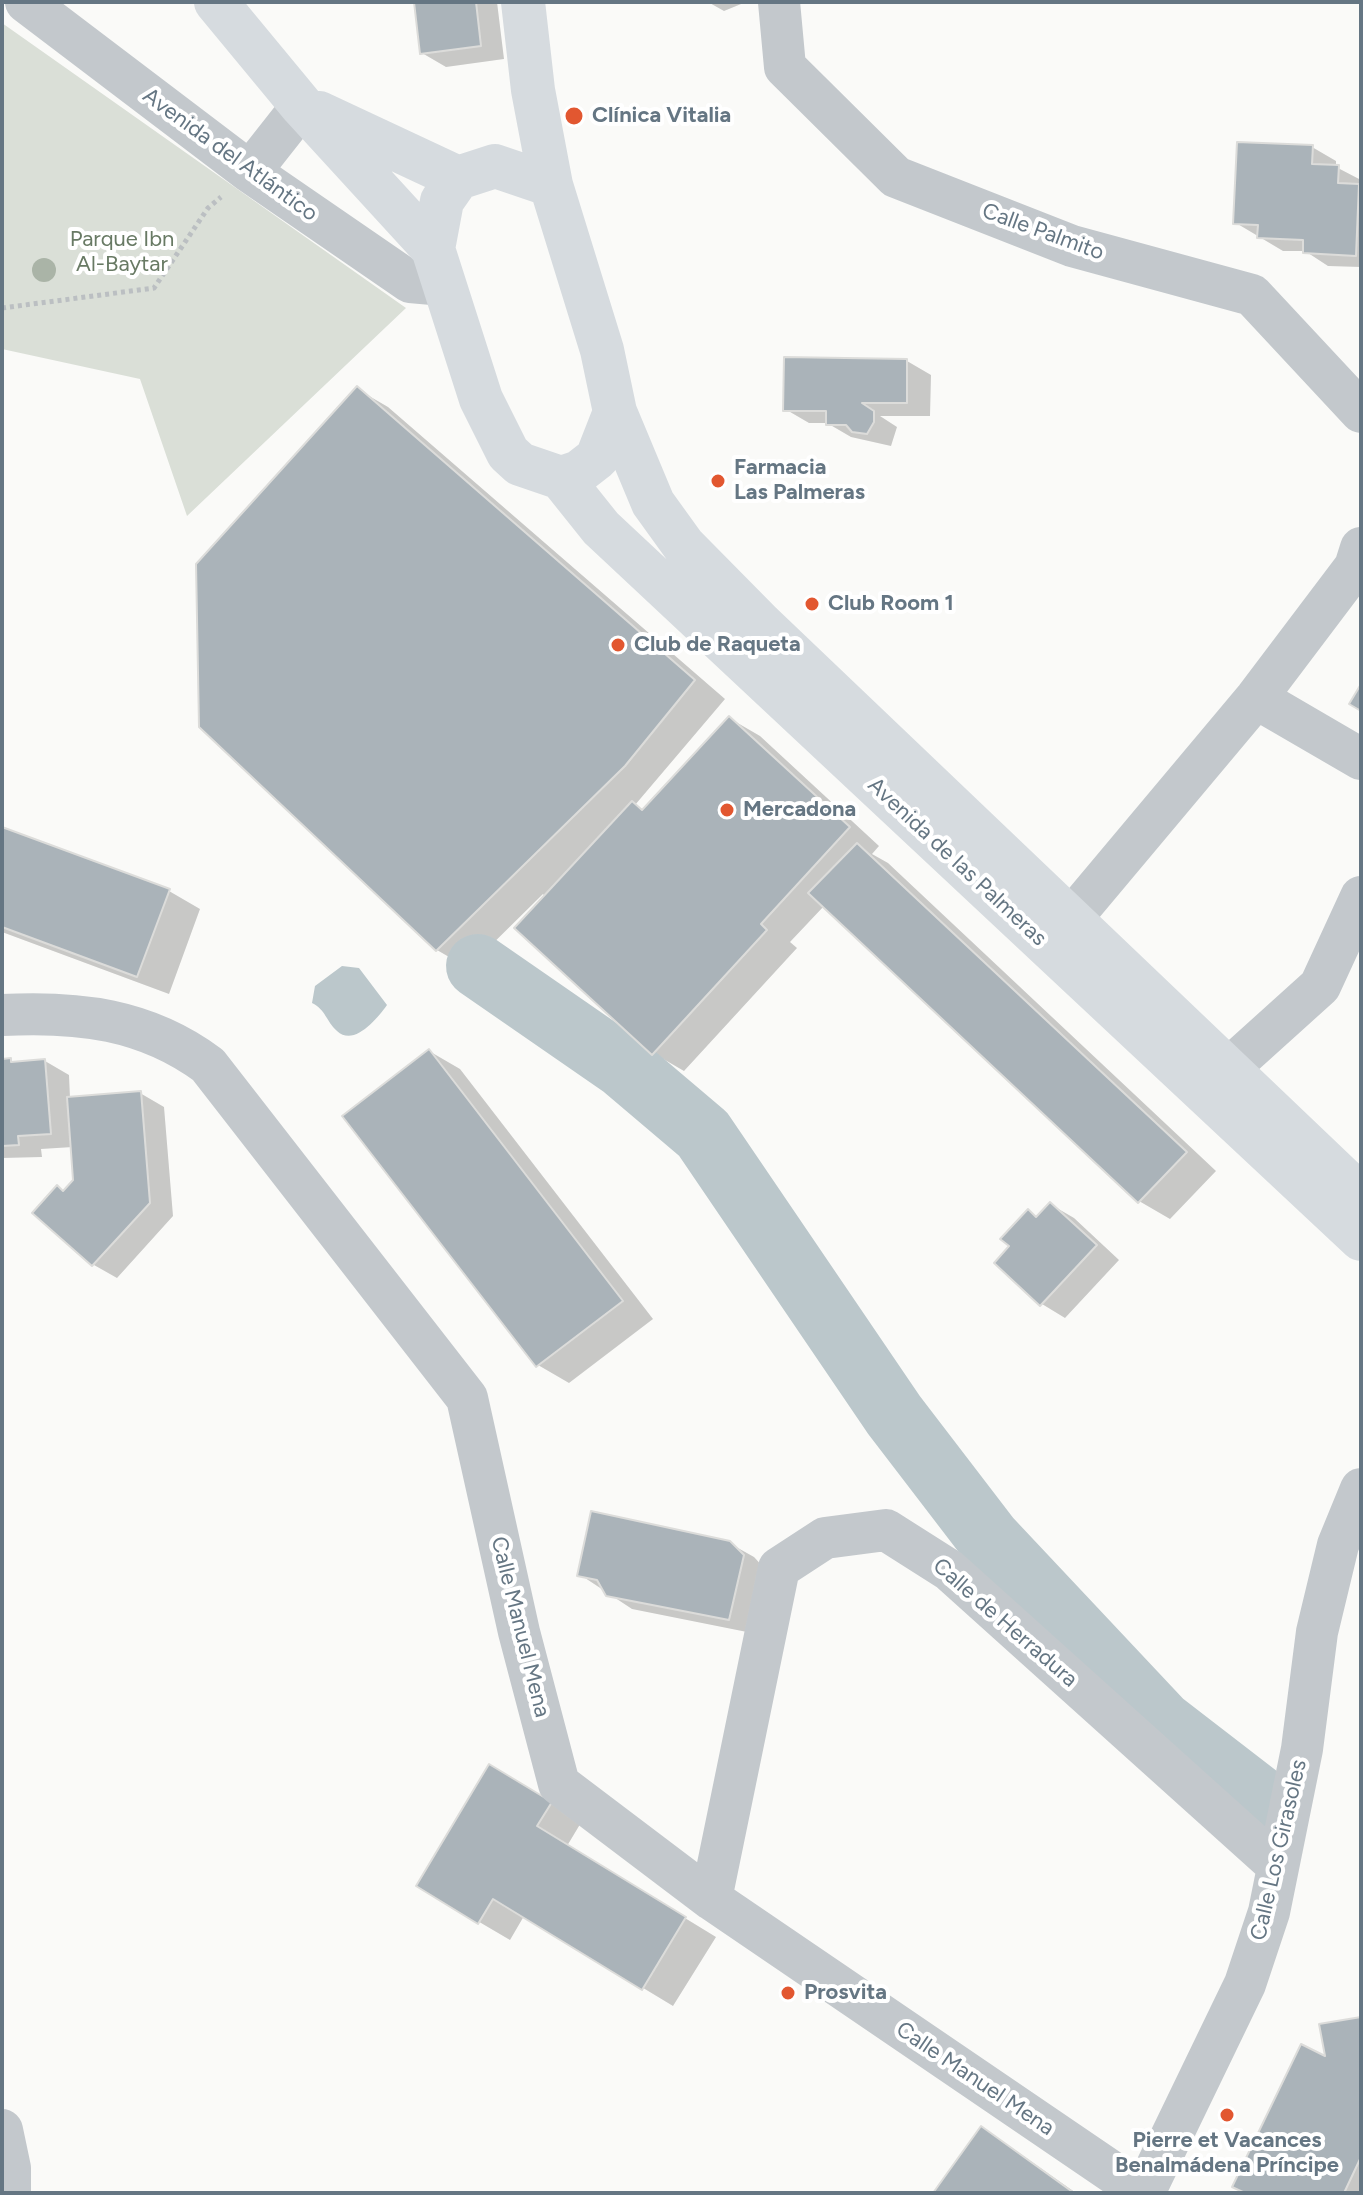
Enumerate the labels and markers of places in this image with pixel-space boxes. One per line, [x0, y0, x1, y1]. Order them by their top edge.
place label: Clínica Vitalia [592, 103, 731, 129]
marker: Clínica Vitalia [563, 105, 585, 127]
place label: Farmacia Las Palmeras [734, 455, 865, 506]
marker: Farmacia Las Palmeras [709, 472, 727, 490]
place label: Club Room 1 [828, 591, 954, 617]
marker: Club Room 1 [803, 595, 821, 613]
place label: Club de Raqueta [634, 632, 801, 658]
marker: Club de Raqueta [609, 636, 627, 654]
place label: Mercadona [743, 797, 856, 823]
marker: Mercadona [718, 801, 736, 819]
place label: Prosvita [804, 1980, 887, 2006]
marker: Prosvita [779, 1984, 797, 2002]
marker: Pierre et Vacances Benalmádena Príncipe [1218, 2106, 1236, 2124]
place label: Pierre et Vacances Benalmádena Príncipe [1115, 2128, 1339, 2180]

